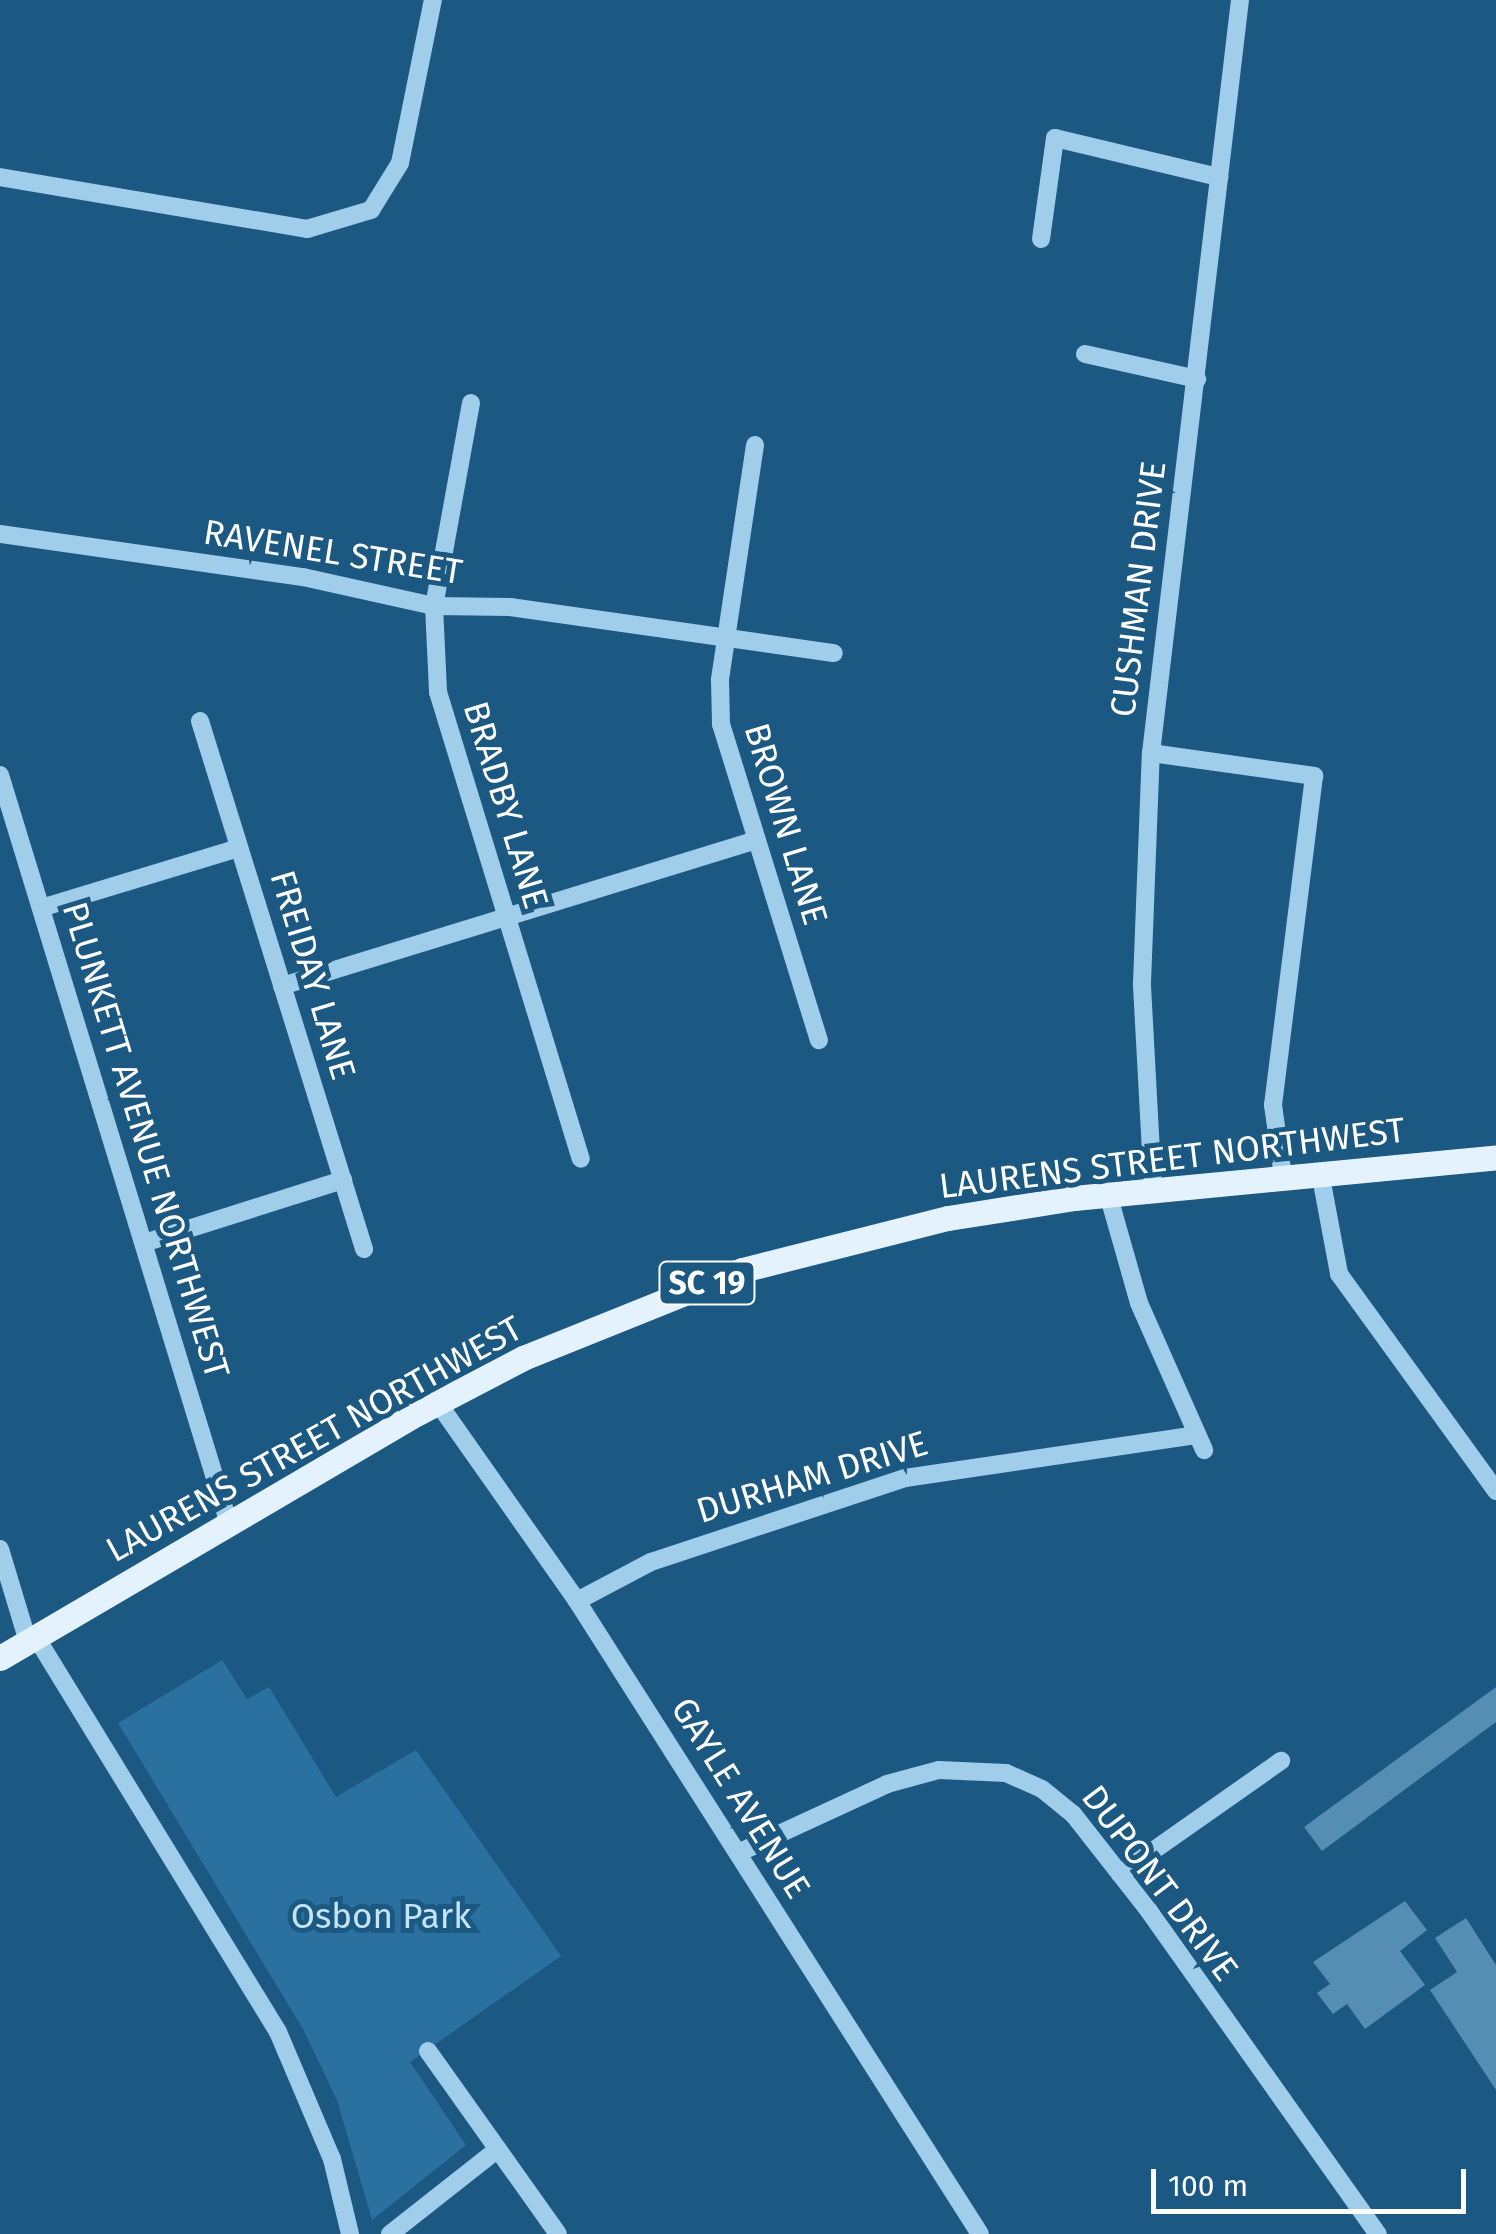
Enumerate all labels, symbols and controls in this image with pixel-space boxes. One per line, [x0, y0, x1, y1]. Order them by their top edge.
street label: CUSHMAN DRIVE [1101, 459, 1175, 719]
street label: RAVENEL STREET [201, 511, 465, 593]
street label: BRADBY LANE [455, 696, 557, 914]
street label: BROWN LANE [735, 718, 837, 930]
street label: FREIDAY LANE [261, 865, 365, 1085]
street label: PLUNKETT AVENUE NORTHWEST [53, 897, 239, 1383]
street label: LAURENS STREET NORTHWEST [937, 1109, 1407, 1207]
road number: SC 19 [657, 1256, 757, 1310]
street label: LAURENS STREET NORTHWEST [99, 1307, 529, 1571]
street label: DURHAM DRIVE [691, 1422, 933, 1532]
street label: GAYLE AVENUE [663, 1690, 819, 1906]
street label: DUPONT DRIVE [1073, 1777, 1247, 1989]
park label: Osbon Park [291, 1895, 471, 1937]
scale bar [1156, 2149, 1471, 2211]
text: 100 m [1168, 2168, 1248, 2204]

